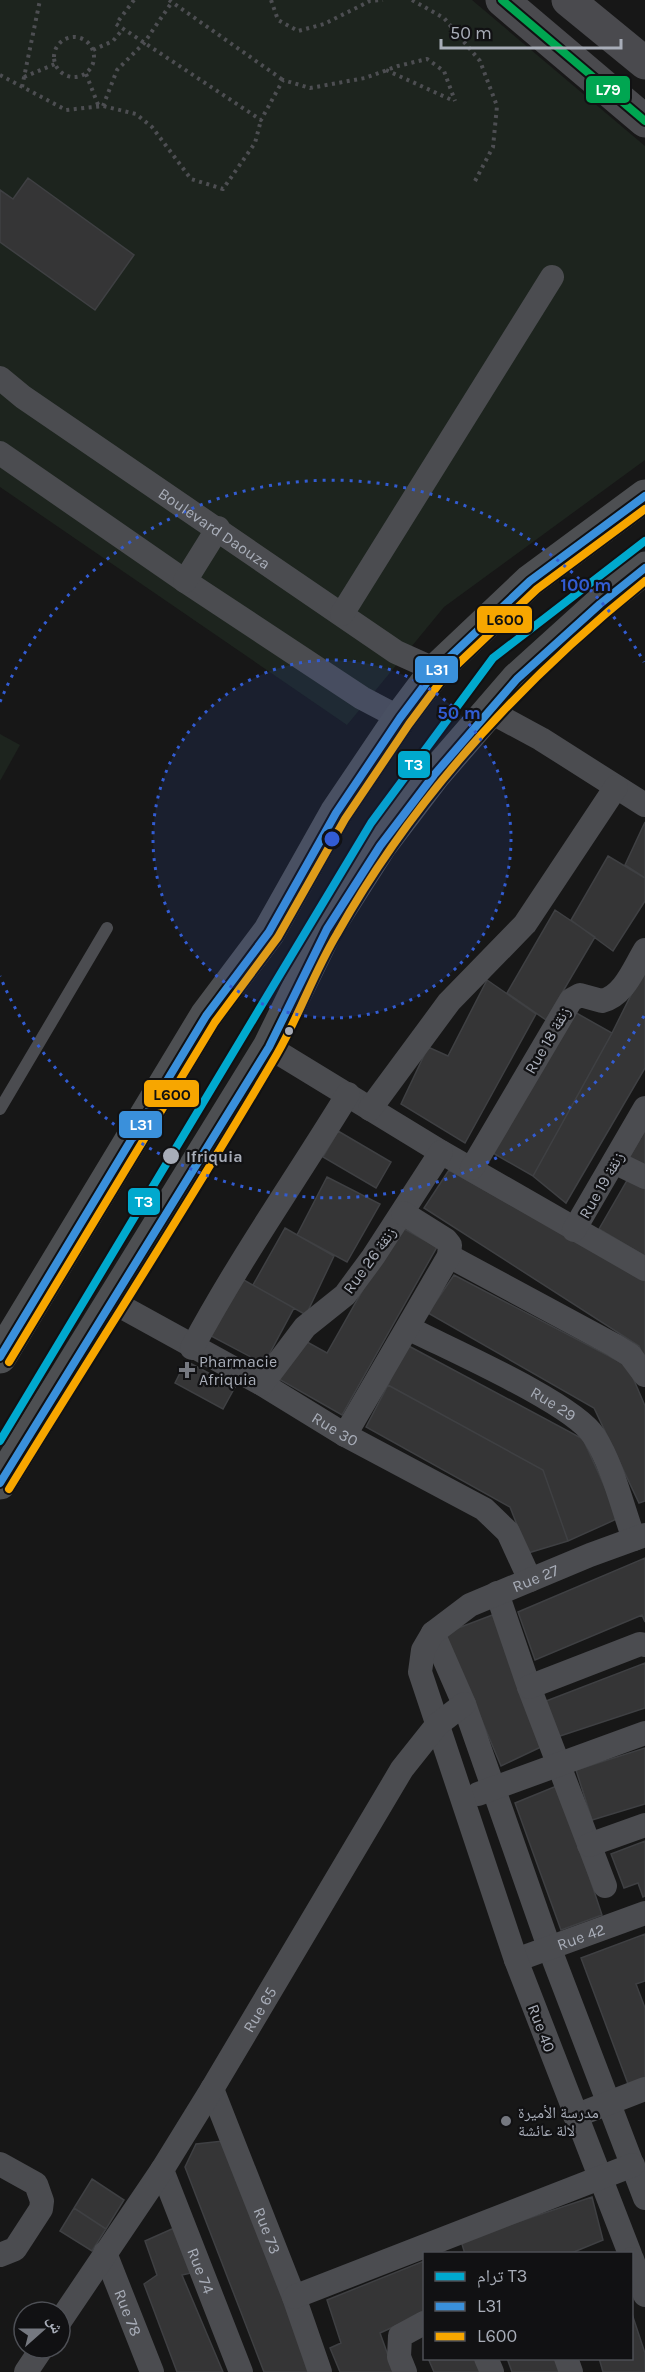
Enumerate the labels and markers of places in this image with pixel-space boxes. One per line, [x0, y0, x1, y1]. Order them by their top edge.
centre of rings [322, 829, 342, 849]
unlabelled marker [283, 1025, 295, 1037]
marker: Ifriquia [161, 1146, 181, 1166]
place label: Ifriquia [186, 1147, 243, 1166]
place label: Pharmacie Afriquia [199, 1352, 277, 1389]
marker: Pharmacie Afriquia [180, 1363, 194, 1377]
place label: مدرسة الأميرة لالة عائشة [518, 2103, 599, 2140]
marker: مدرسة الأميرة لالة عائشة [499, 2114, 513, 2128]

